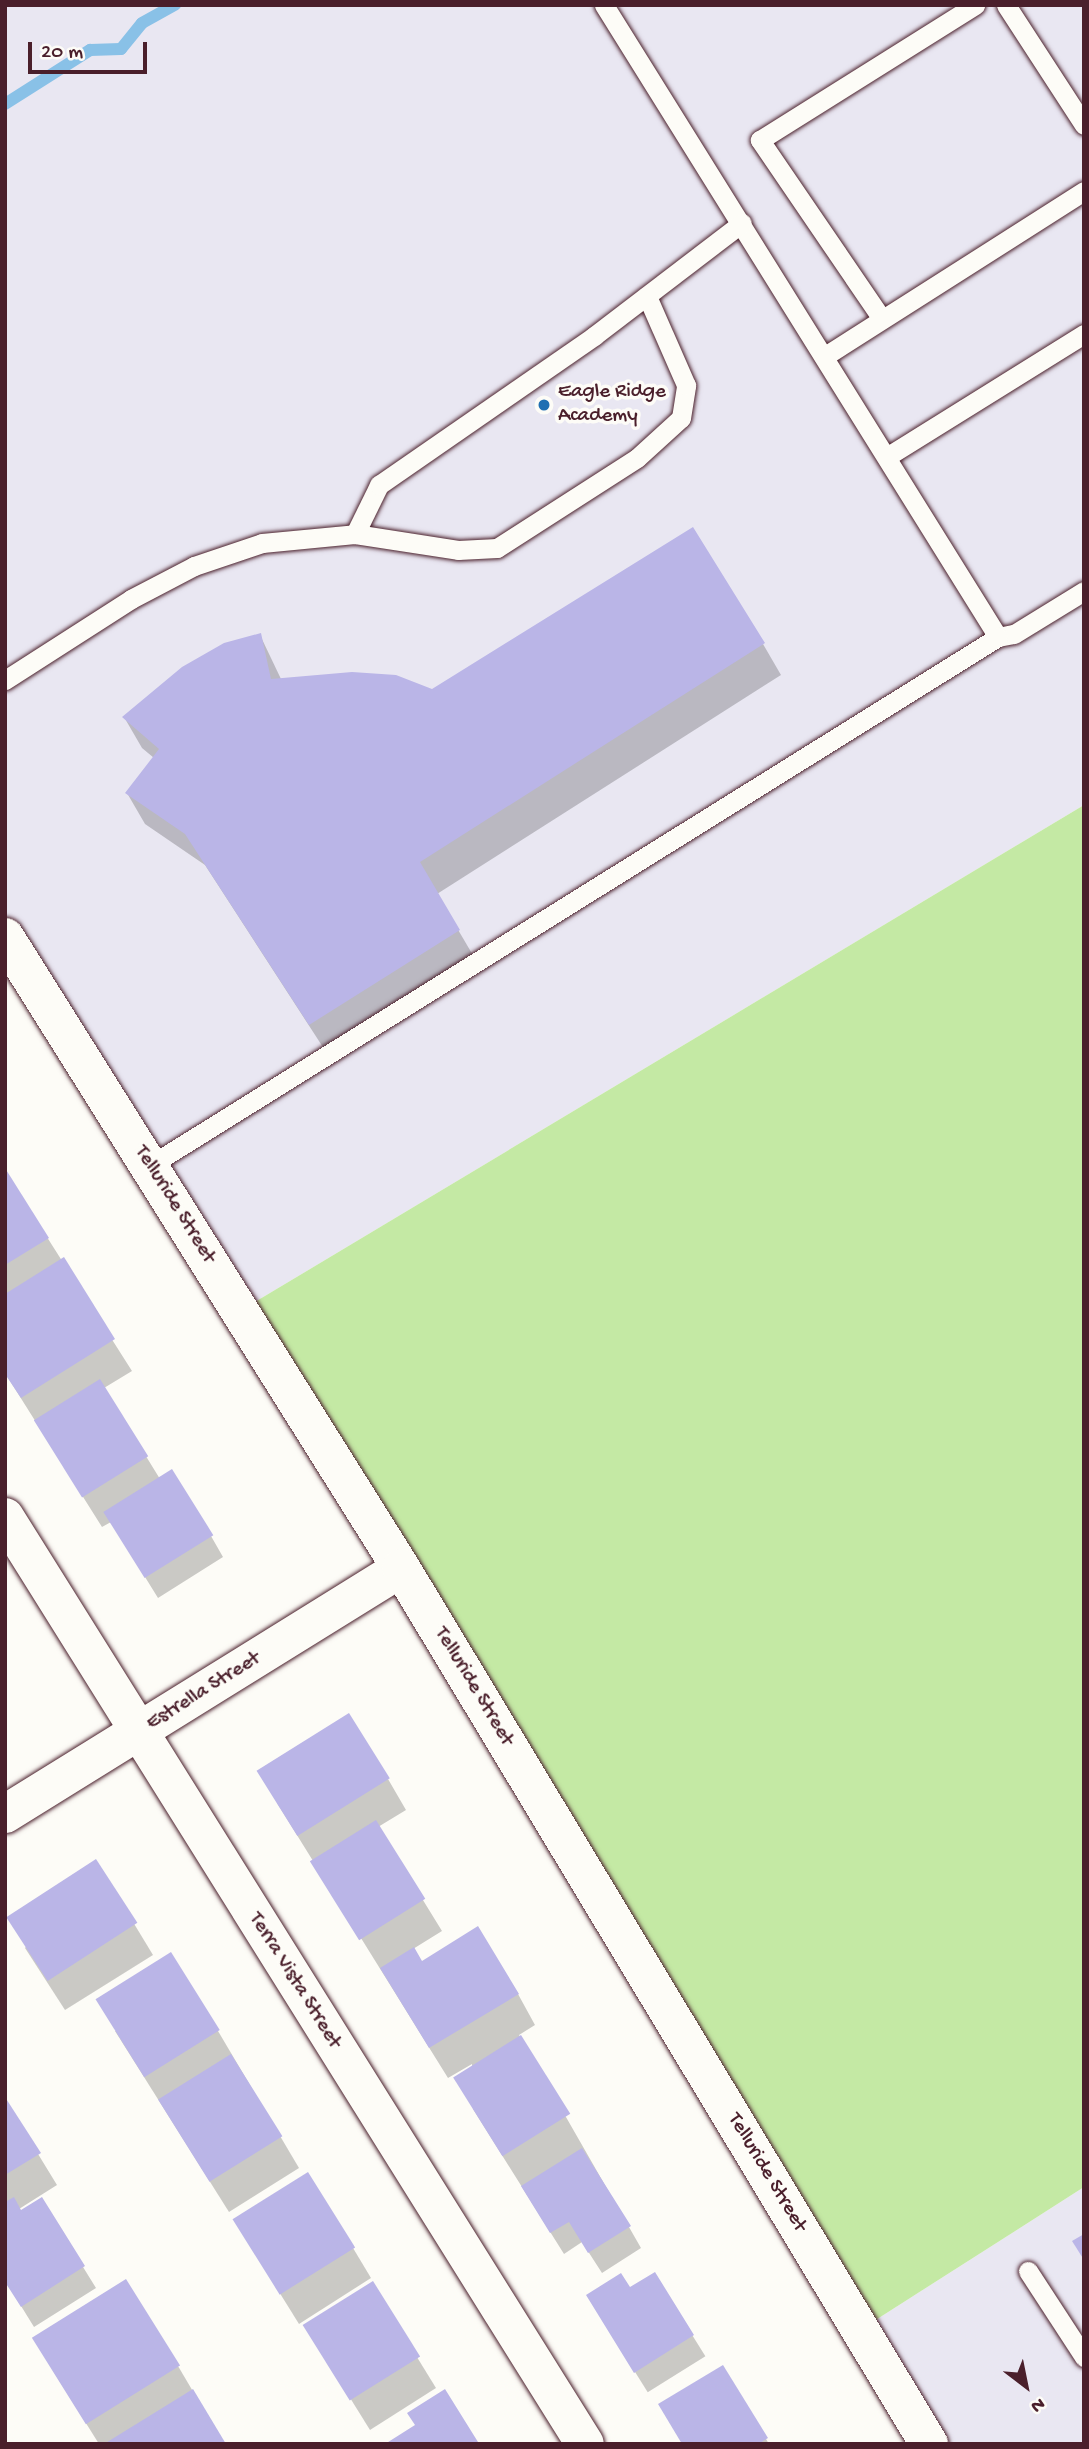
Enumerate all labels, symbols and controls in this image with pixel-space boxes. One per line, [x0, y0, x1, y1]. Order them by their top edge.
scale bar [32, 28, 150, 72]
text: 20 m [41, 41, 83, 66]
place label: Eagle Ridge Academy [558, 380, 666, 430]
marker: Eagle Ridge Academy [536, 397, 552, 413]
street label: Telluride Street [128, 1141, 220, 1269]
street label: Telluride Street [428, 1623, 518, 1751]
street label: Estrella Street [142, 1647, 266, 1737]
street label: Terra Vista Street [242, 1908, 346, 2054]
street label: Telluride Street [721, 2109, 811, 2237]
north arrow [991, 2351, 1061, 2421]
text: N [1026, 2391, 1049, 2417]

